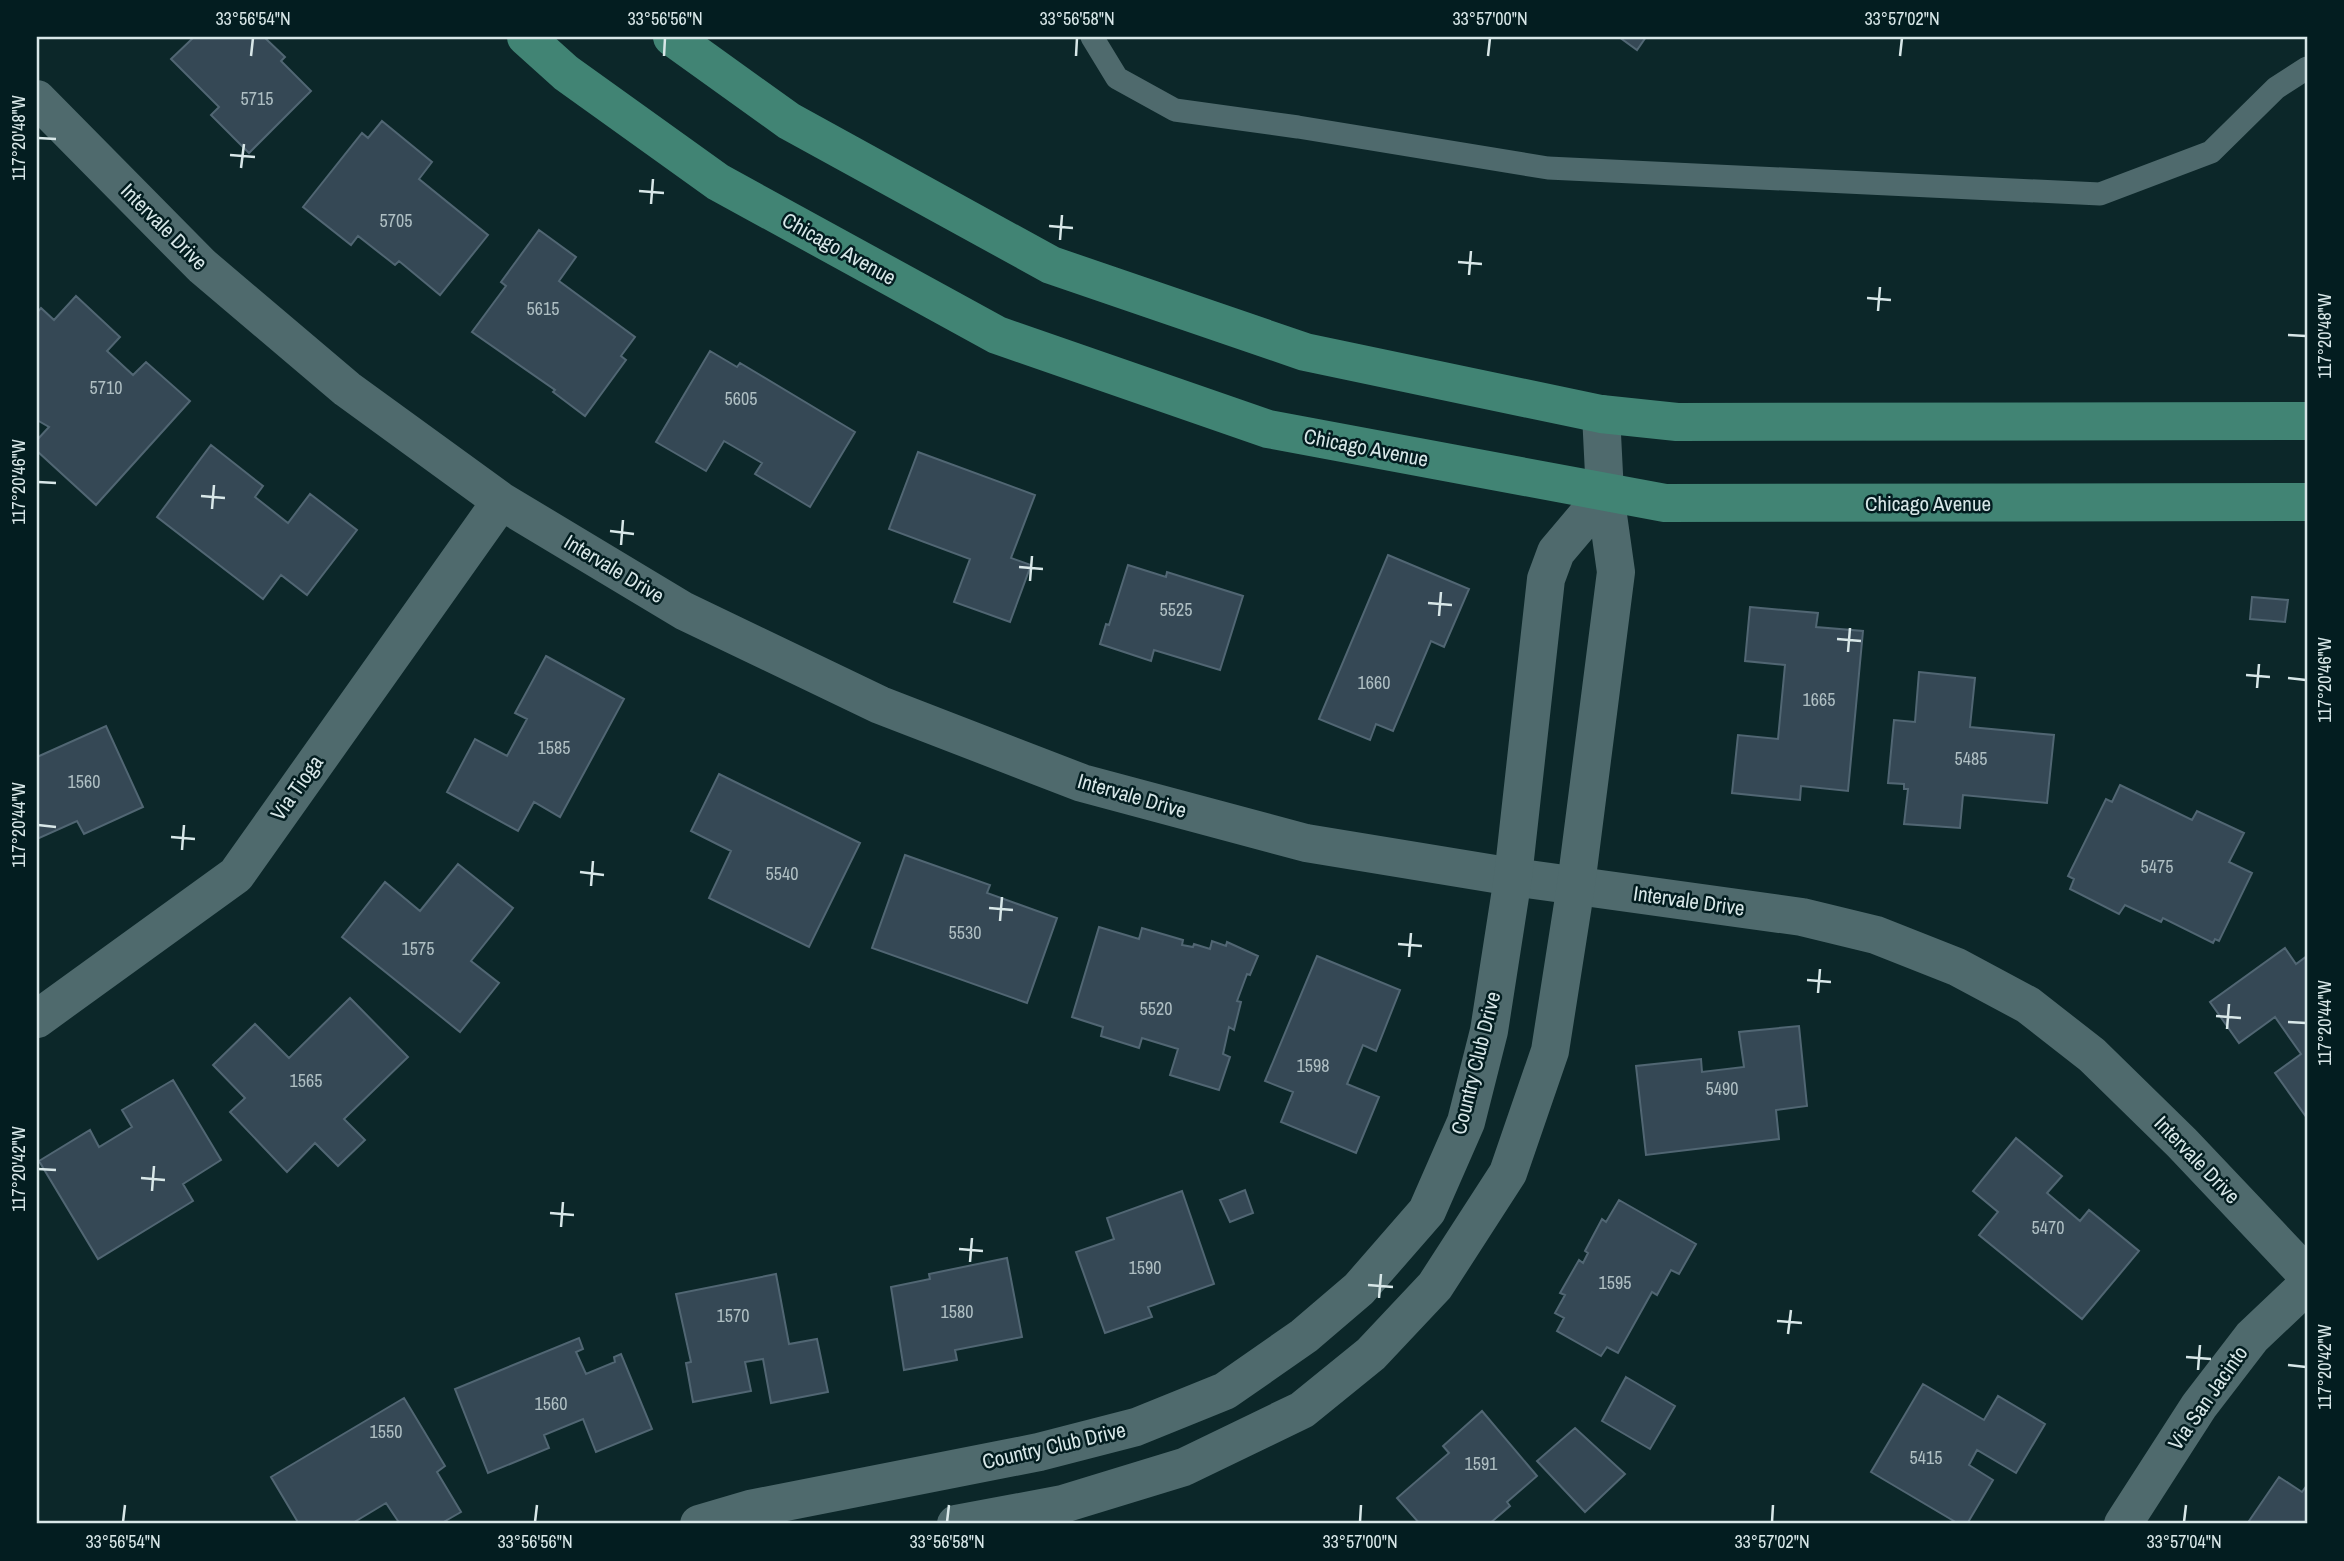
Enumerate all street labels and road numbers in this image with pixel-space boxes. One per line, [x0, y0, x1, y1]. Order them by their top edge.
street label: Intervale Drive [115, 177, 214, 276]
street label: Chicago Avenue [777, 205, 901, 292]
street label: Chicago Avenue [1301, 421, 1431, 474]
street label: Chicago Avenue [1865, 489, 1991, 518]
street label: Intervale Drive [559, 527, 670, 610]
street label: Via Tioga [264, 749, 330, 826]
street label: Intervale Drive [1074, 766, 1190, 825]
street label: Intervale Drive [1632, 878, 1747, 923]
street label: Country Club Drive [1444, 988, 1507, 1137]
street label: Intervale Drive [2148, 1109, 2247, 1210]
street label: Via San Jacinto [2161, 1340, 2254, 1456]
street label: Country Club Drive [979, 1415, 1128, 1476]

